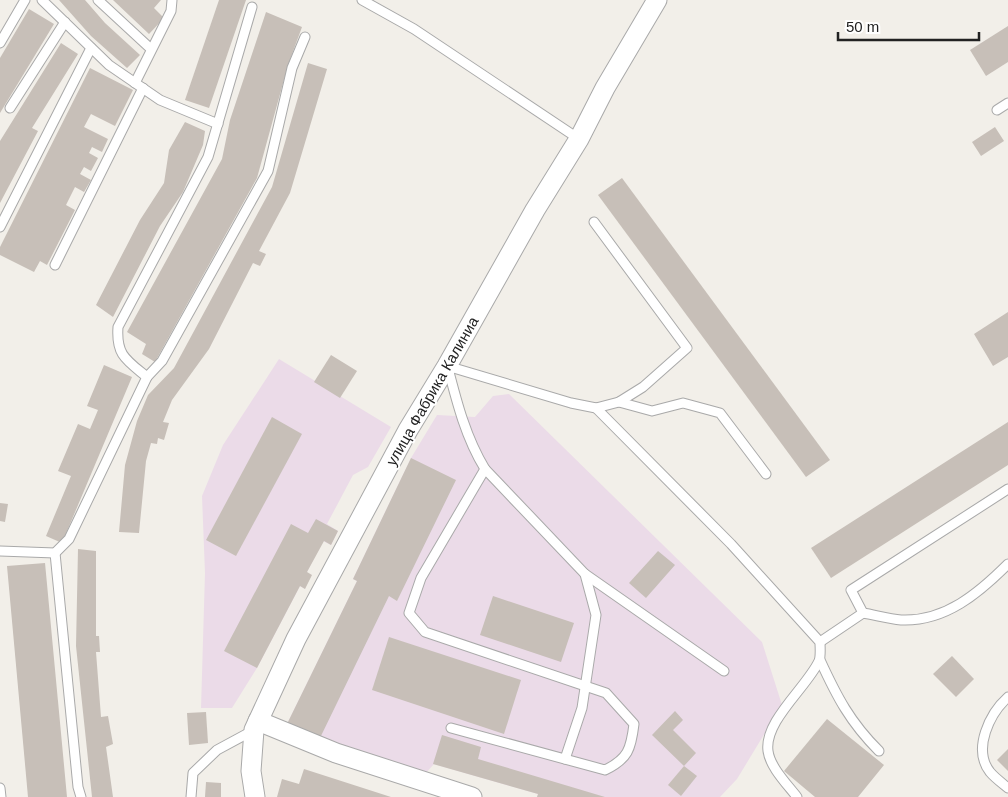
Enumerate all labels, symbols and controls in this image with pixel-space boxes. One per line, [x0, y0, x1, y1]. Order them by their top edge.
scale bar [838, 10, 979, 42]
text: 50 m [846, 18, 879, 35]
street label: улица Фабрика Калиниа [382, 313, 482, 468]

